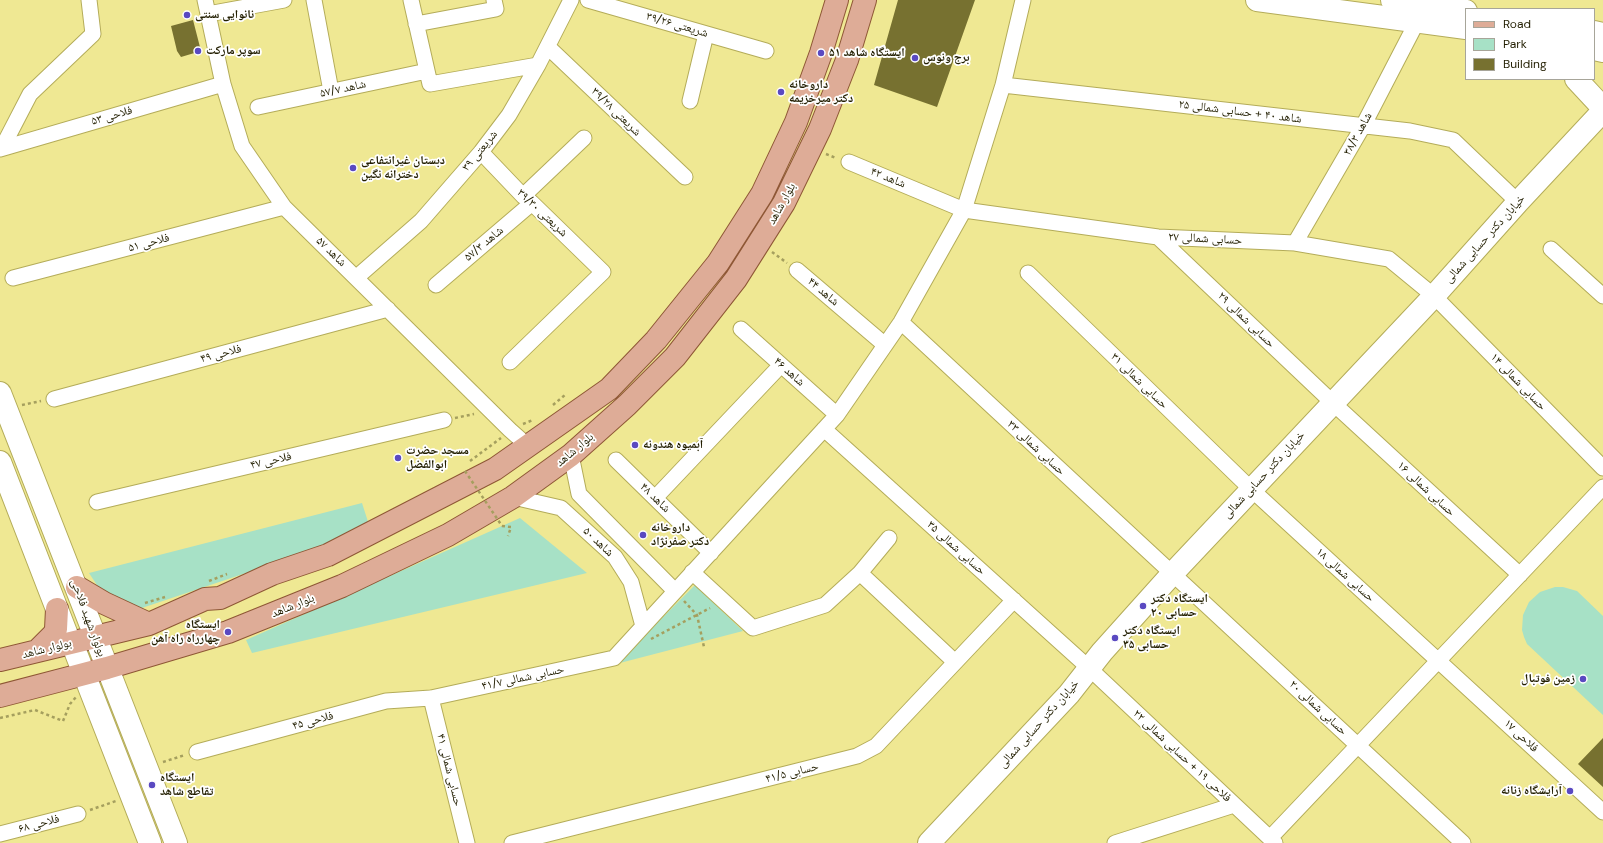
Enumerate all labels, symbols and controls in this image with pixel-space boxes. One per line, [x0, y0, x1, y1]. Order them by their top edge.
place label: نانوایی سنتی [195, 8, 254, 22]
legend [1465, 8, 1595, 80]
street label: شریعتی ۳۹/۲۶ [644, 9, 710, 41]
marker: نانوایی سنتی [182, 10, 192, 20]
text: Road [1503, 16, 1531, 32]
text: Park [1503, 36, 1527, 52]
place label: سوپر مارکت [206, 44, 261, 58]
marker: سوپر مارکت [193, 46, 203, 56]
place label: ایستگاه شاهد ۵۱ [829, 46, 905, 60]
marker: ایستگاه شاهد ۵۱ [816, 48, 826, 58]
place label: برج ونوس [923, 51, 970, 65]
marker: برج ونوس [910, 53, 920, 63]
text: Building [1503, 56, 1547, 72]
street label: شاهد ۵۷/۷ [319, 77, 367, 101]
place label: داروخانه دکتر میرخزیمه [789, 78, 853, 106]
street label: شریعتی ۳۹/۲۸ [588, 85, 644, 139]
marker: داروخانه دکتر میرخزیمه [776, 87, 786, 97]
street label: شاهد ۴۰ + حسابی شمالی ۲۵ [1178, 97, 1302, 127]
street label: فلاحی ۵۳ [90, 103, 134, 129]
street label: شاهد ۳۸/۳ [1340, 110, 1376, 158]
street label: شریعتی ۳۹ [459, 128, 501, 174]
place label: دبستان غیرانتفاعی دخترانه نگین [361, 154, 445, 182]
marker: دبستان غیرانتفاعی دخترانه نگین [348, 163, 358, 173]
street label: شاهد ۴۲ [868, 164, 908, 192]
street label: بلوار شاهد [765, 181, 799, 227]
street label: شریعتی ۳۹/۳۰ [514, 186, 570, 240]
street label: خیابان دکتر حسابی شمالی [1442, 192, 1528, 286]
street label: شاهد ۵۷/۳ [461, 223, 507, 265]
street label: حسابی شمالی ۲۷ [1168, 230, 1242, 248]
street label: فلاحی ۵۱ [127, 231, 171, 255]
street label: شاهد ۵۷ [313, 234, 349, 270]
street label: شاهد ۴۴ [804, 275, 842, 309]
street label: حسابی شمالی ۲۹ [1214, 289, 1278, 351]
street label: فلاحی ۴۹ [199, 342, 243, 366]
street label: حسابی شمالی ۳۱ [1107, 350, 1171, 412]
street label: حسابی شمالی ۱۴ [1487, 350, 1549, 414]
street label: شاهد ۴۶ [771, 354, 807, 390]
street label: حسابی شمالی ۳۳ [1004, 417, 1068, 479]
street label: خیابان دکتر حسابی شمالی [1220, 428, 1308, 522]
street label: بلوار شاهد [553, 430, 597, 470]
place label: آبمیوه هندونه [643, 438, 703, 452]
marker: آبمیوه هندونه [630, 440, 640, 450]
place label: مسجد حضرت ابوالفضل [406, 444, 469, 472]
street label: فلاحی ۴۷ [249, 449, 293, 473]
marker: مسجد حضرت ابوالفضل [393, 453, 403, 463]
street label: حسابی شمالی ۱۶ [1394, 458, 1458, 520]
street label: شاهد ۴۸ [637, 480, 673, 516]
street label: حسابی شمالی ۳۵ [924, 518, 988, 578]
place label: داروخانه دکتر صفرنژاد [651, 521, 709, 549]
street label: شاهد ۵۰ [580, 524, 616, 560]
marker: داروخانه دکتر صفرنژاد [638, 530, 648, 540]
street label: حسابی شمالی ۱۸ [1313, 545, 1377, 605]
street label: بولوار شهید فلاحی [67, 577, 109, 659]
street label: بلوار شاهد [269, 591, 317, 621]
place label: ایستگاه دکتر حسابی ۲۰ [1151, 592, 1208, 620]
marker: ایستگاه دکتر حسابی ۲۰ [1138, 601, 1148, 611]
place label: ایستگاه چهارراه راه آهن [151, 618, 220, 646]
place label: ایستگاه دکتر حسابی ۳۵ [1123, 624, 1180, 652]
marker: ایستگاه چهارراه راه آهن [223, 627, 233, 637]
marker: ایستگاه دکتر حسابی ۳۵ [1110, 633, 1120, 643]
street label: بولوار شاهد [21, 636, 73, 662]
street label: حسابی شمالی ۴۱/۷ [480, 662, 566, 694]
place label: زمین فوتبال [1521, 672, 1575, 686]
marker: زمین فوتبال [1578, 674, 1588, 684]
street label: خیابان دکتر حسابی شمالی [996, 677, 1082, 771]
street label: حسابی شمالی ۲۰ [1286, 677, 1350, 739]
street label: فلاحی ۱۹ + حسابی شمالی ۲۲ [1130, 707, 1234, 805]
street label: فلاحی ۴۵ [291, 709, 335, 733]
street label: فلاحی ۱۷ [1501, 716, 1541, 756]
street label: حسابی شمالی ۴۱ [433, 732, 465, 808]
street label: حسابی ۴۱/۵ [764, 759, 820, 787]
place label: ایستگاه تقاطع شاهد [160, 771, 213, 799]
marker: ایستگاه تقاطع شاهد [147, 780, 157, 790]
place label: آرایشگاه زنانه [1501, 784, 1562, 798]
marker: آرایشگاه زنانه [1565, 786, 1575, 796]
street label: فلاحی ۶۸ [17, 812, 61, 836]

